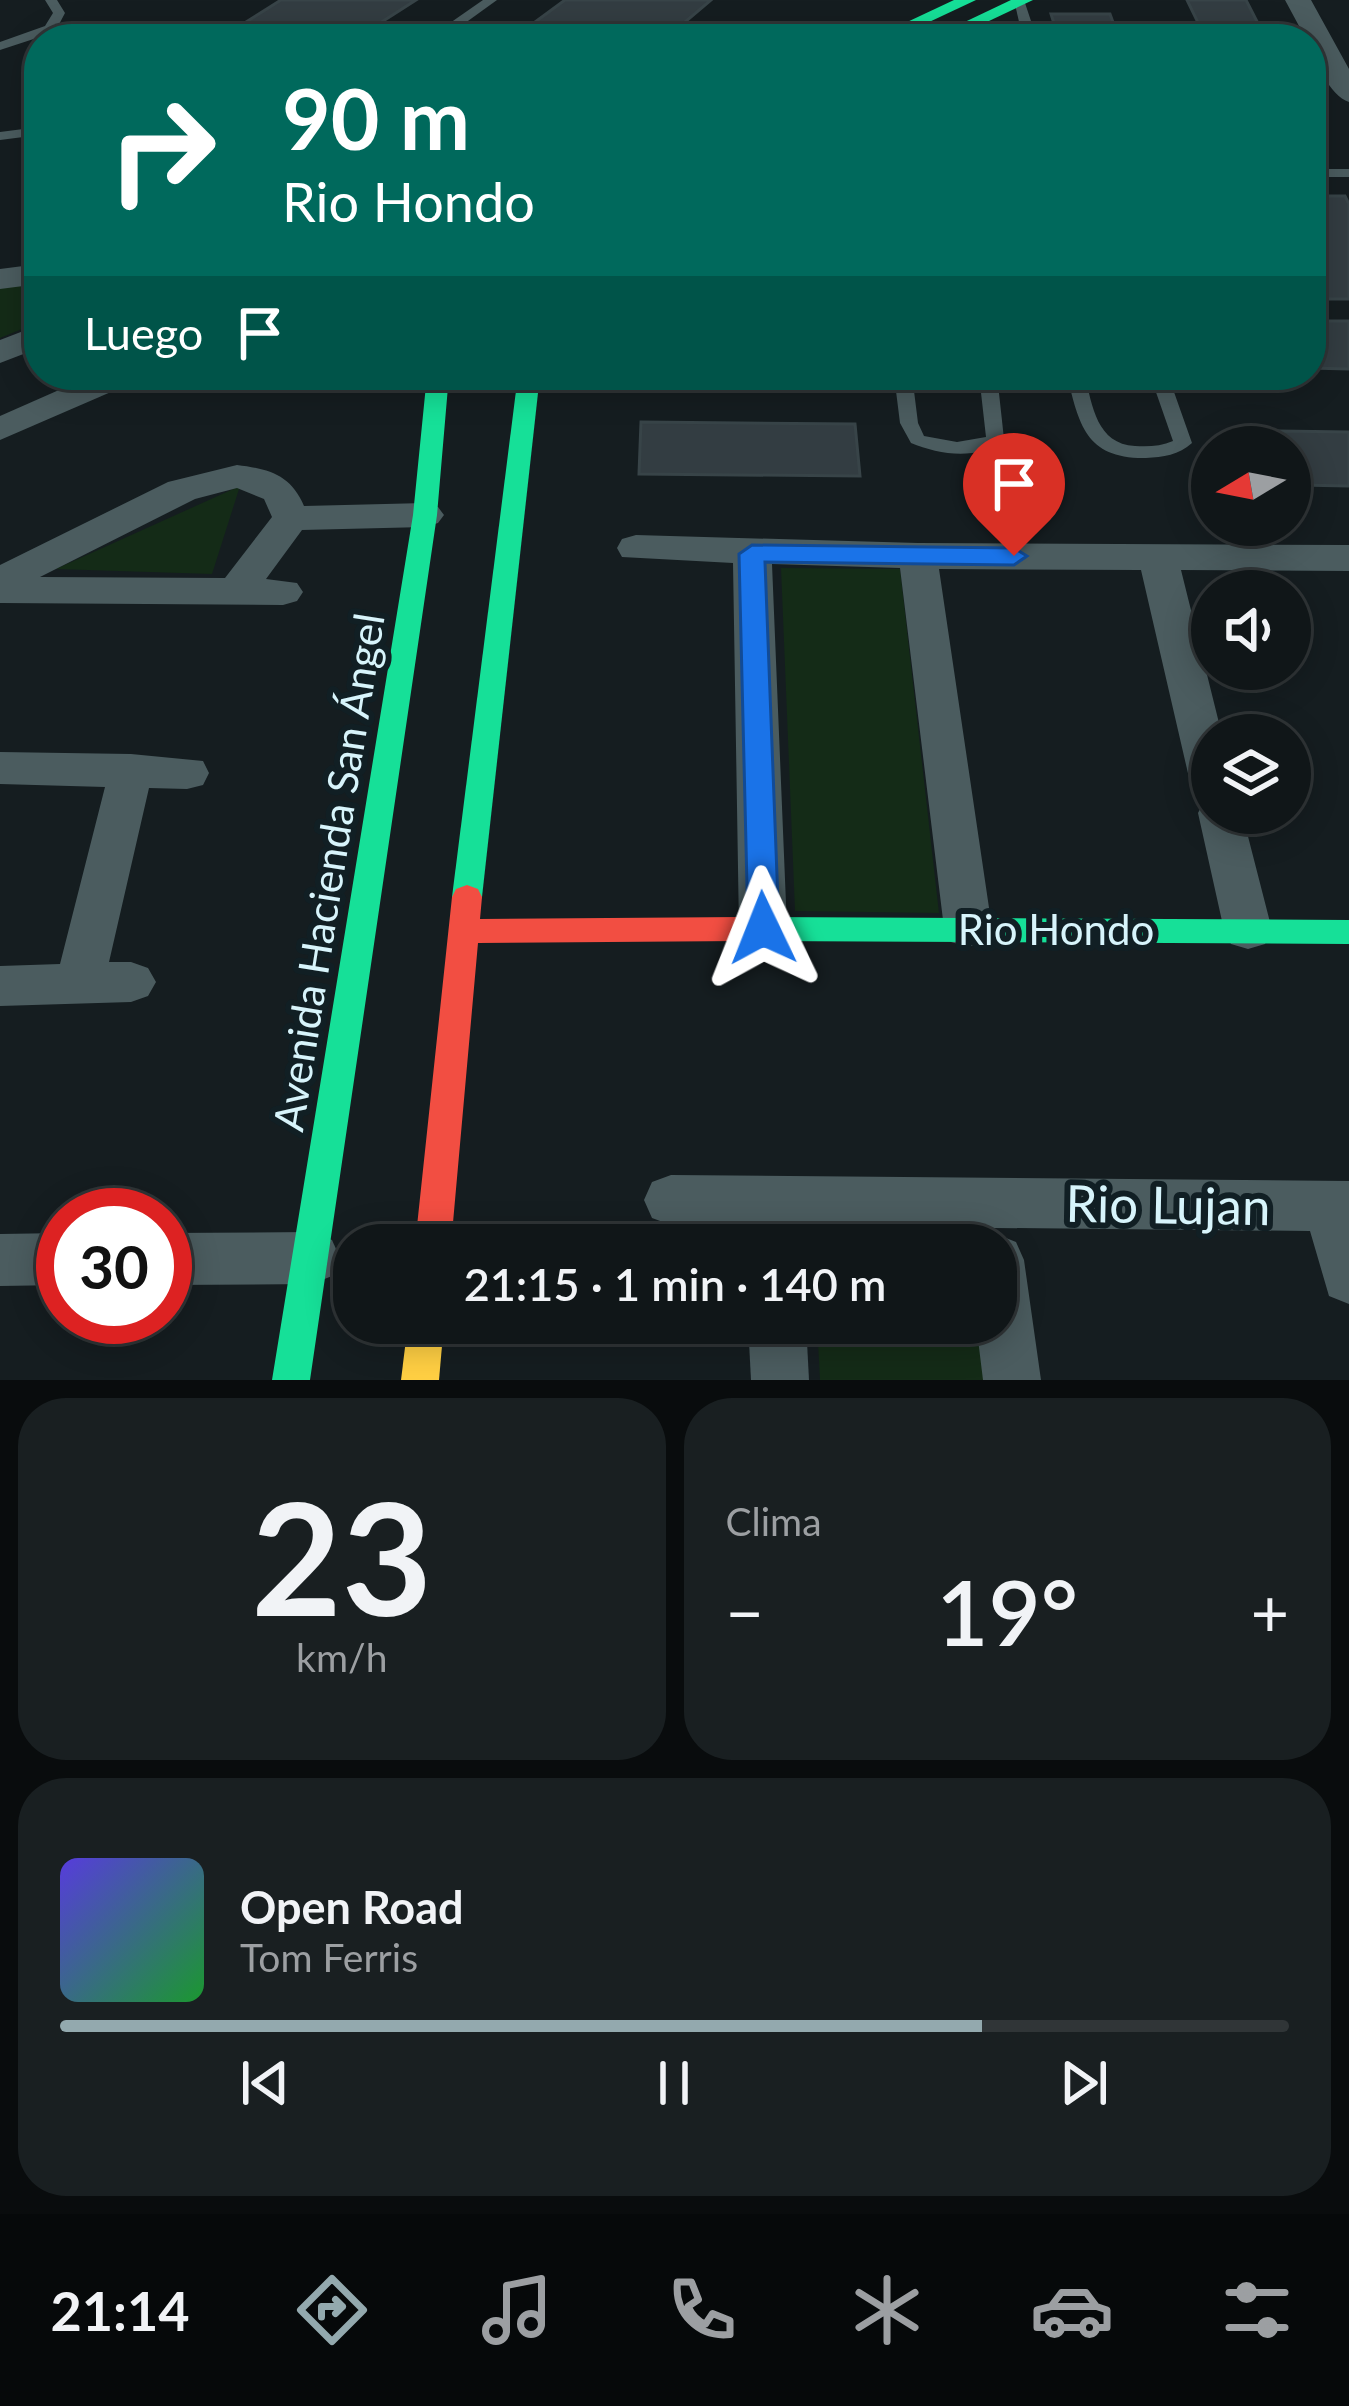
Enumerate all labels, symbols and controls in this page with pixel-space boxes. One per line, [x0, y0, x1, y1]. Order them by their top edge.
text: 90 m [282, 67, 470, 168]
icon: right [84, 72, 240, 228]
text: Rio Hondo [282, 169, 535, 234]
icon: arrive [227, 300, 293, 366]
text: Luego [84, 306, 203, 360]
north arrow [1191, 426, 1311, 546]
map controls [1191, 426, 1311, 834]
pin [963, 433, 1065, 556]
icon: arrive [981, 451, 1047, 517]
button: sound [1191, 570, 1311, 690]
street label: Avenida Hacienda San Ángel [262, 610, 394, 1134]
button: layers [1191, 714, 1311, 834]
position arrow [700, 865, 826, 991]
street label: Rio Hondo [958, 904, 1154, 954]
street label: Rio Lujan [1065, 1172, 1271, 1236]
speed limit sign: 30 [36, 1188, 192, 1344]
text: 21:15 · 1 min · 140 m [464, 1257, 886, 1311]
text: 23 [251, 1462, 432, 1649]
text: Clima [726, 1498, 822, 1544]
text: 19° [936, 1557, 1078, 1665]
text: − [726, 1572, 764, 1651]
text: + [1251, 1572, 1289, 1651]
text: km/h [296, 1634, 387, 1680]
text: Open Road [240, 1880, 464, 1934]
text: Tom Ferris [240, 1934, 418, 1980]
icon: previous [232, 2050, 298, 2116]
icon: pause [641, 2050, 707, 2116]
icon: next [1051, 2050, 1117, 2116]
icon: directions [290, 2268, 374, 2352]
icon: music [475, 2268, 559, 2352]
icon: phone [660, 2268, 744, 2352]
icon: climate [845, 2268, 929, 2352]
icon: car [1030, 2268, 1114, 2352]
icon: filters [1215, 2268, 1299, 2352]
text: 21:14 [50, 2278, 190, 2343]

